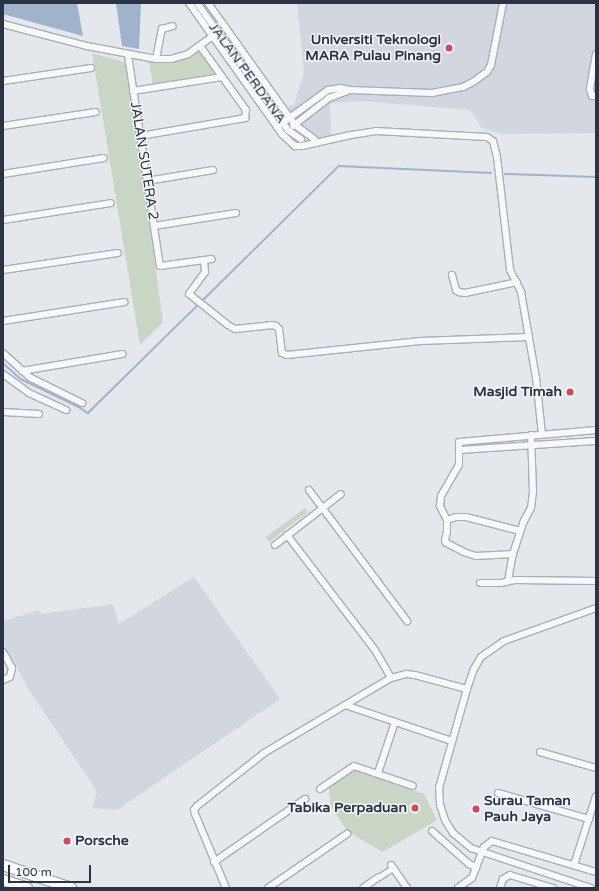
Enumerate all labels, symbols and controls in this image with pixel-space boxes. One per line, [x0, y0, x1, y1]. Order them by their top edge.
street label: JALAN PERDANA [205, 19, 289, 127]
place label: Universiti Teknologi MARA Pulau Pinang [305, 32, 441, 64]
marker: Universiti Teknologi MARA Pulau Pinang [444, 43, 454, 53]
street label: JALAN SUTERA 2 [126, 101, 162, 221]
place label: Masjid Timah [473, 384, 562, 400]
marker: Masjid Timah [565, 387, 575, 397]
place label: Surau Taman Pauh Jaya [484, 793, 571, 826]
place label: Tabika Perpaduan [287, 800, 407, 816]
marker: Tabika Perpaduan [410, 803, 420, 813]
marker: Surau Taman Pauh Jaya [471, 804, 481, 814]
place label: Porsche [75, 833, 129, 849]
marker: Porsche [62, 836, 72, 846]
scale bar [10, 857, 93, 883]
text: 100 m [15, 865, 52, 879]

